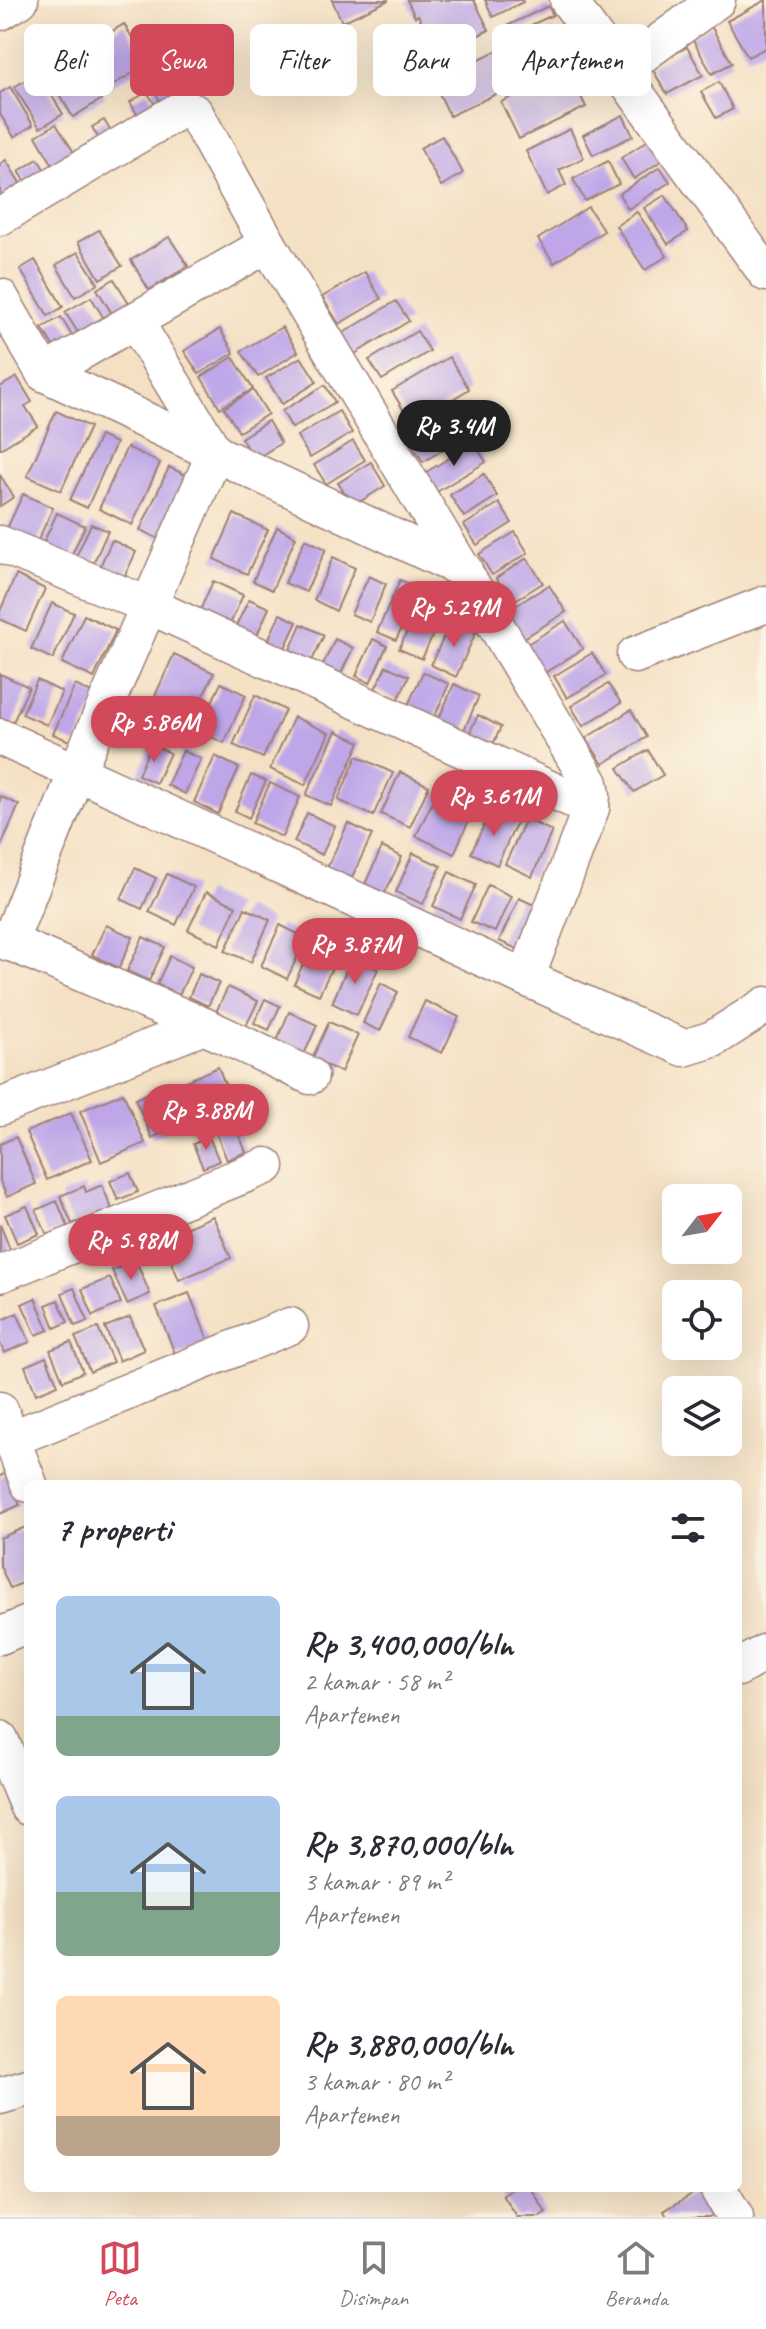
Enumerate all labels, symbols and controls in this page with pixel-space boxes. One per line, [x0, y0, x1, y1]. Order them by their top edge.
chip: Beli [24, 24, 114, 96]
chip: Sewa [130, 24, 234, 96]
chip: Filter [250, 24, 357, 96]
chip: Baru [373, 24, 476, 96]
chip: Apartemen [492, 24, 651, 96]
pin: Rp 3.4M [380, 400, 528, 468]
text: Rp 3.4M [415, 409, 493, 442]
pin: Rp 5.29M [371, 581, 537, 649]
text: Rp 5.29M [409, 590, 499, 623]
pin: Rp 5.86M [71, 696, 237, 764]
text: Rp 5.86M [109, 705, 199, 738]
pin: Rp 3.61M [411, 770, 577, 838]
text: Rp 3.61M [449, 779, 539, 812]
pin: Rp 3.87M [272, 918, 438, 986]
text: Rp 3.87M [310, 927, 400, 960]
pin: Rp 3.88M [123, 1084, 289, 1152]
text: Rp 3.88M [161, 1093, 251, 1126]
north arrow [662, 1184, 742, 1264]
map controls [662, 1184, 742, 1456]
pin: Rp 5.98M [48, 1214, 214, 1282]
text: Rp 5.98M [86, 1223, 176, 1256]
button: locate [662, 1280, 742, 1360]
button: layers [662, 1376, 742, 1456]
icon: filters [666, 1506, 710, 1550]
text: 7 properti [56, 1507, 171, 1550]
text: Rp 3,400,000/bln [304, 1622, 513, 1665]
icon: home [120, 1628, 216, 1724]
text: 2 kamar · 58 m² [304, 1665, 449, 1698]
text: Apartemen [304, 1698, 399, 1731]
text: Rp 3,870,000/bln [304, 1822, 513, 1865]
icon: home [120, 1828, 216, 1924]
text: 3 kamar · 89 m² [304, 1865, 449, 1898]
text: Apartemen [304, 1898, 399, 1931]
text: Rp 3,880,000/bln [304, 2022, 513, 2065]
icon: home [120, 2028, 216, 2124]
text: 3 kamar · 80 m² [304, 2065, 449, 2098]
text: Apartemen [304, 2098, 399, 2131]
tab: Peta [98, 2236, 142, 2312]
tab: Disimpan [339, 2236, 408, 2312]
tab: Beranda [605, 2236, 668, 2312]

